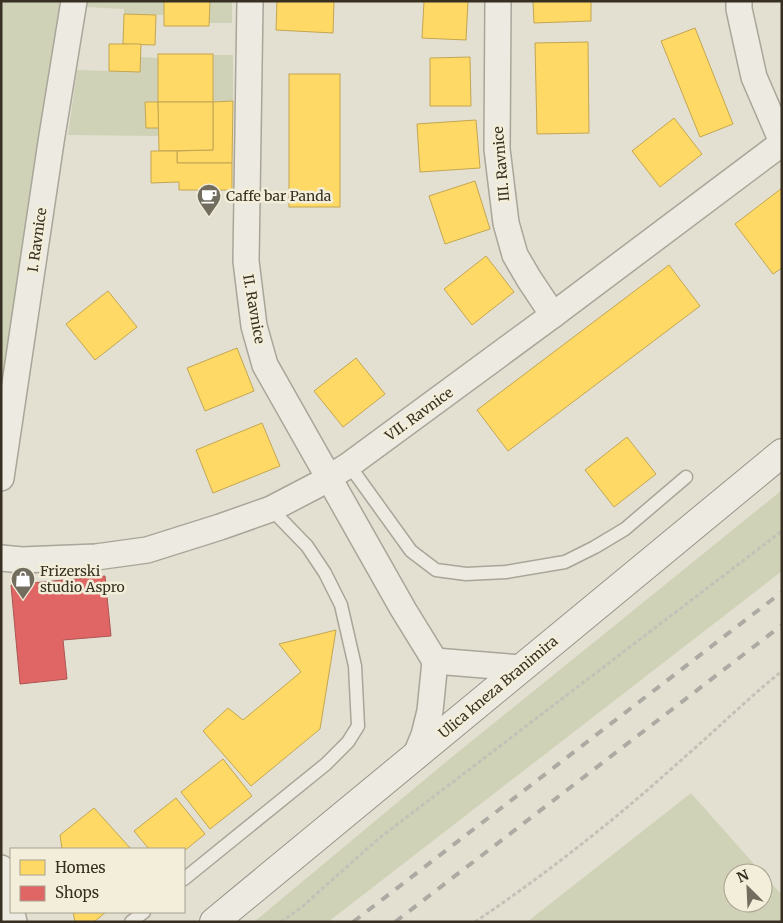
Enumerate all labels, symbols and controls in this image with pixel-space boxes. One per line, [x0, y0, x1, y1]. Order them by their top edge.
street label: III. Ravnice [489, 126, 513, 202]
cafe icon: Caffe bar Panda [196, 183, 222, 217]
place label: Caffe bar Panda [226, 187, 332, 205]
street label: I. Ravnice [24, 207, 50, 273]
street label: II. Ravnice [239, 273, 269, 345]
street label: VII. Ravnice [381, 383, 457, 445]
place label: Frizerski studio Aspro [40, 562, 125, 596]
shop icon: Frizerski studio Aspro [10, 566, 36, 600]
street label: Ulica kneza Branimira [435, 632, 562, 742]
legend [10, 848, 185, 913]
text: Homes [55, 858, 106, 877]
north arrow [723, 863, 773, 913]
text: N [734, 866, 751, 887]
text: Shops [55, 883, 99, 902]

